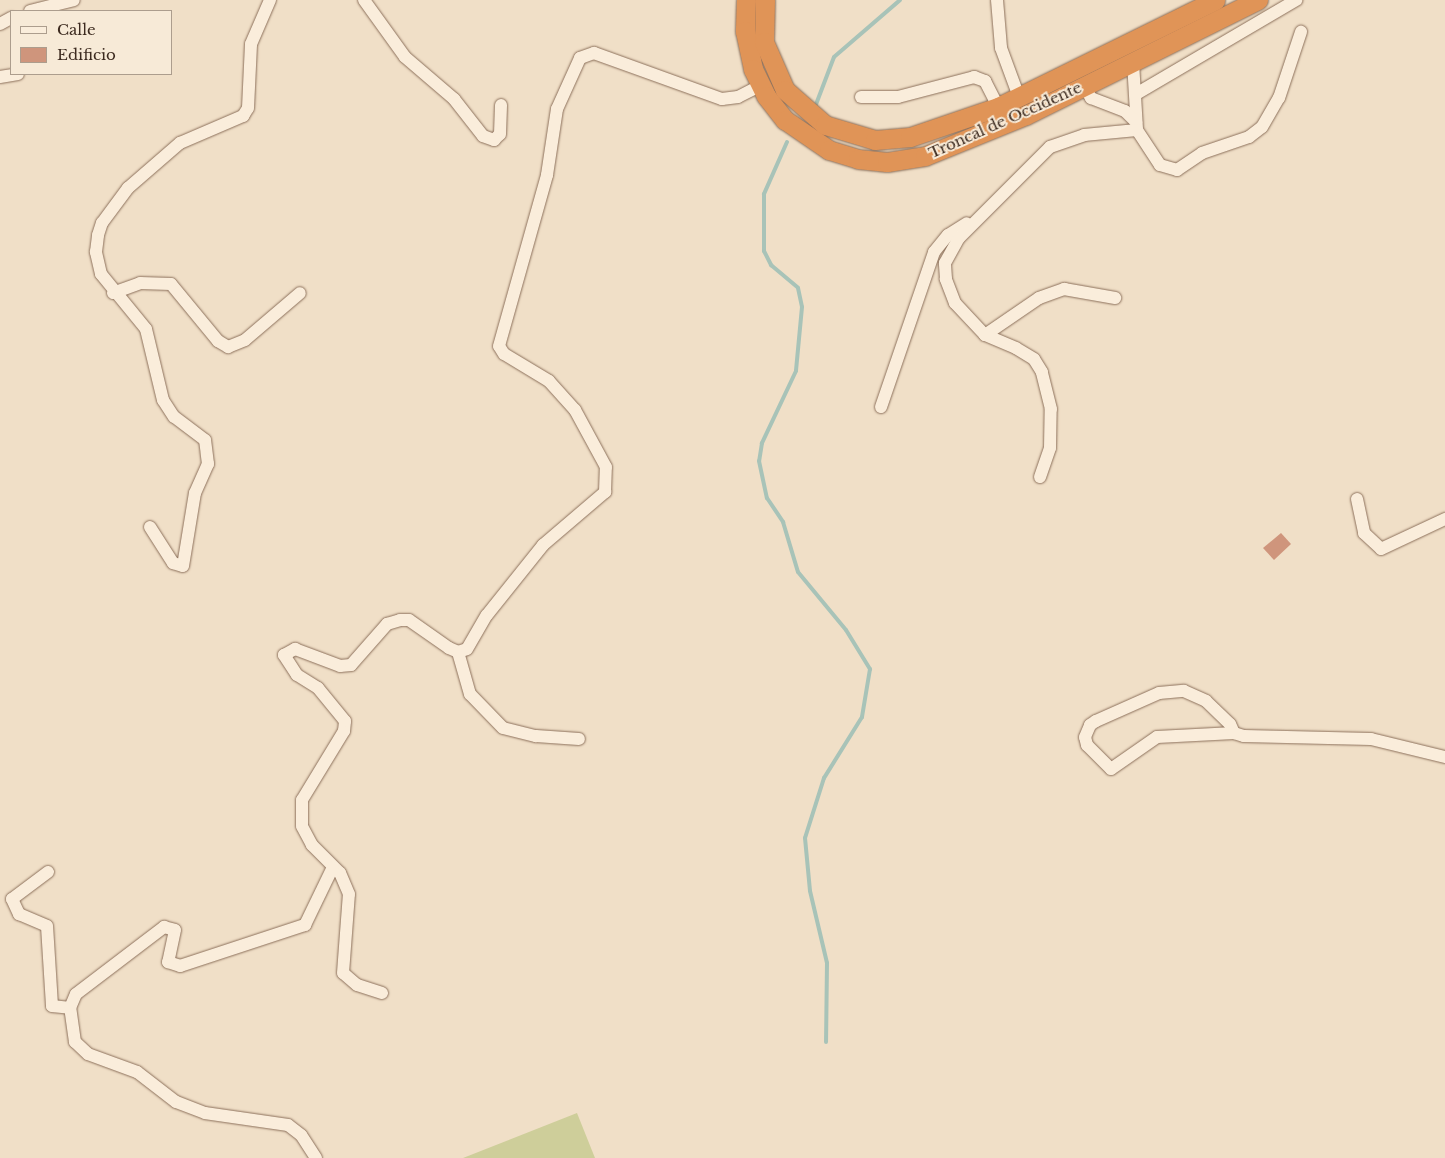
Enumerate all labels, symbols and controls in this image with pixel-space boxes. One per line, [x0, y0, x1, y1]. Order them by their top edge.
legend [10, 10, 172, 75]
text: Calle [57, 20, 96, 39]
text: Edificio [57, 45, 116, 64]
street label: Troncal de Occidente [926, 78, 1084, 162]

